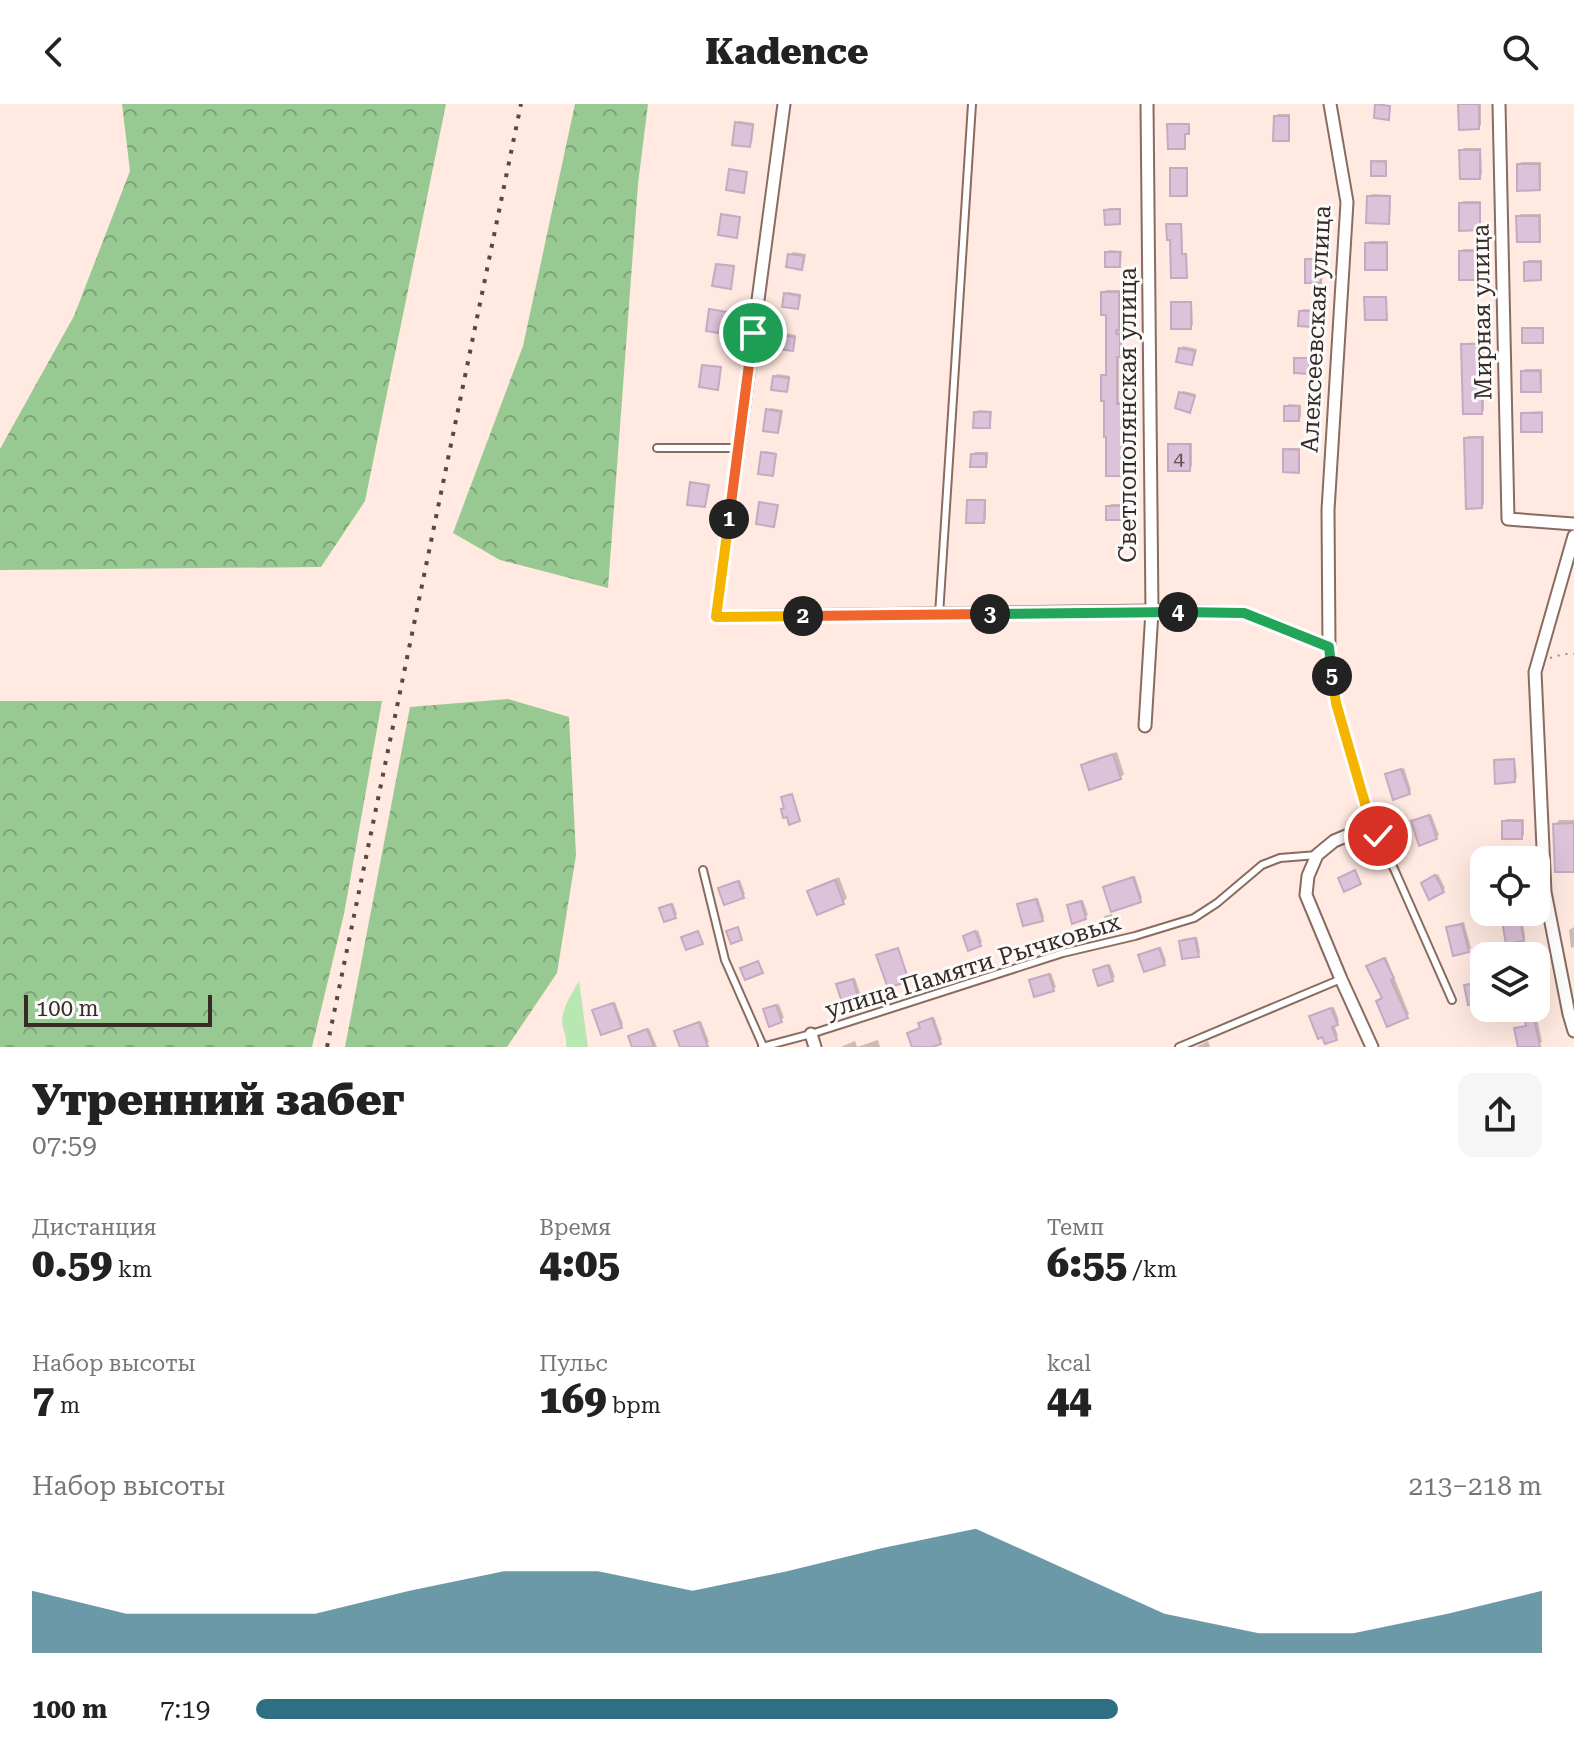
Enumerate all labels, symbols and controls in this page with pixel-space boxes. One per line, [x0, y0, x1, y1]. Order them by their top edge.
icon: back [32, 30, 76, 74]
icon: search [1498, 30, 1542, 74]
text: Kadence [705, 31, 869, 73]
street label: Алексеевская улица [1296, 205, 1336, 453]
street label: Мирная улица [1466, 224, 1498, 400]
street label: Светлополянская улица [1114, 267, 1142, 563]
pin [719, 299, 787, 367]
icon: arrive [731, 311, 775, 355]
house number: 4 [1173, 446, 1185, 470]
pin: 1 [709, 499, 749, 539]
text: 1 [723, 506, 735, 531]
pin: 4 [1158, 592, 1198, 632]
pin: 3 [970, 594, 1010, 634]
pin: 2 [783, 596, 823, 636]
text: 4 [1172, 599, 1184, 624]
text: 3 [984, 601, 996, 626]
text: 2 [797, 603, 809, 628]
pin: 5 [1312, 656, 1352, 696]
text: 5 [1326, 663, 1338, 688]
pin [1344, 802, 1412, 870]
icon: check [1356, 814, 1400, 858]
map controls [1470, 846, 1550, 1022]
button: locate [1470, 846, 1550, 926]
street label: улица Памяти Рычковых [822, 908, 1124, 1024]
button: layers [1470, 942, 1550, 1022]
scale bar [24, 991, 212, 1027]
text: 100 m [36, 996, 99, 1021]
button: share [1458, 1073, 1542, 1157]
text: Утренний забег [32, 1074, 405, 1126]
text: 07:59 [32, 1130, 97, 1160]
text: Дистанция [32, 1215, 156, 1240]
text: Время [539, 1215, 611, 1240]
text: Темп [1047, 1215, 1104, 1240]
text: 0.59 [32, 1240, 113, 1287]
text: 4:05 [539, 1240, 620, 1287]
text: 6:55 [1047, 1240, 1127, 1287]
text: km [113, 1257, 152, 1282]
text: /km [1127, 1257, 1177, 1282]
text: Набор высоты [32, 1351, 196, 1376]
text: Пульс [539, 1351, 608, 1376]
text: kcal [1047, 1351, 1091, 1376]
text: 7 [32, 1376, 54, 1423]
text: 169 [539, 1376, 607, 1423]
text: 44 [1047, 1376, 1091, 1423]
text: m [54, 1393, 80, 1418]
text: bpm [607, 1393, 661, 1418]
text: Набор высоты [32, 1471, 225, 1501]
text: 213–218 m [1409, 1471, 1542, 1501]
text: 100 m [32, 1694, 107, 1724]
text: 7:19 [160, 1694, 210, 1724]

